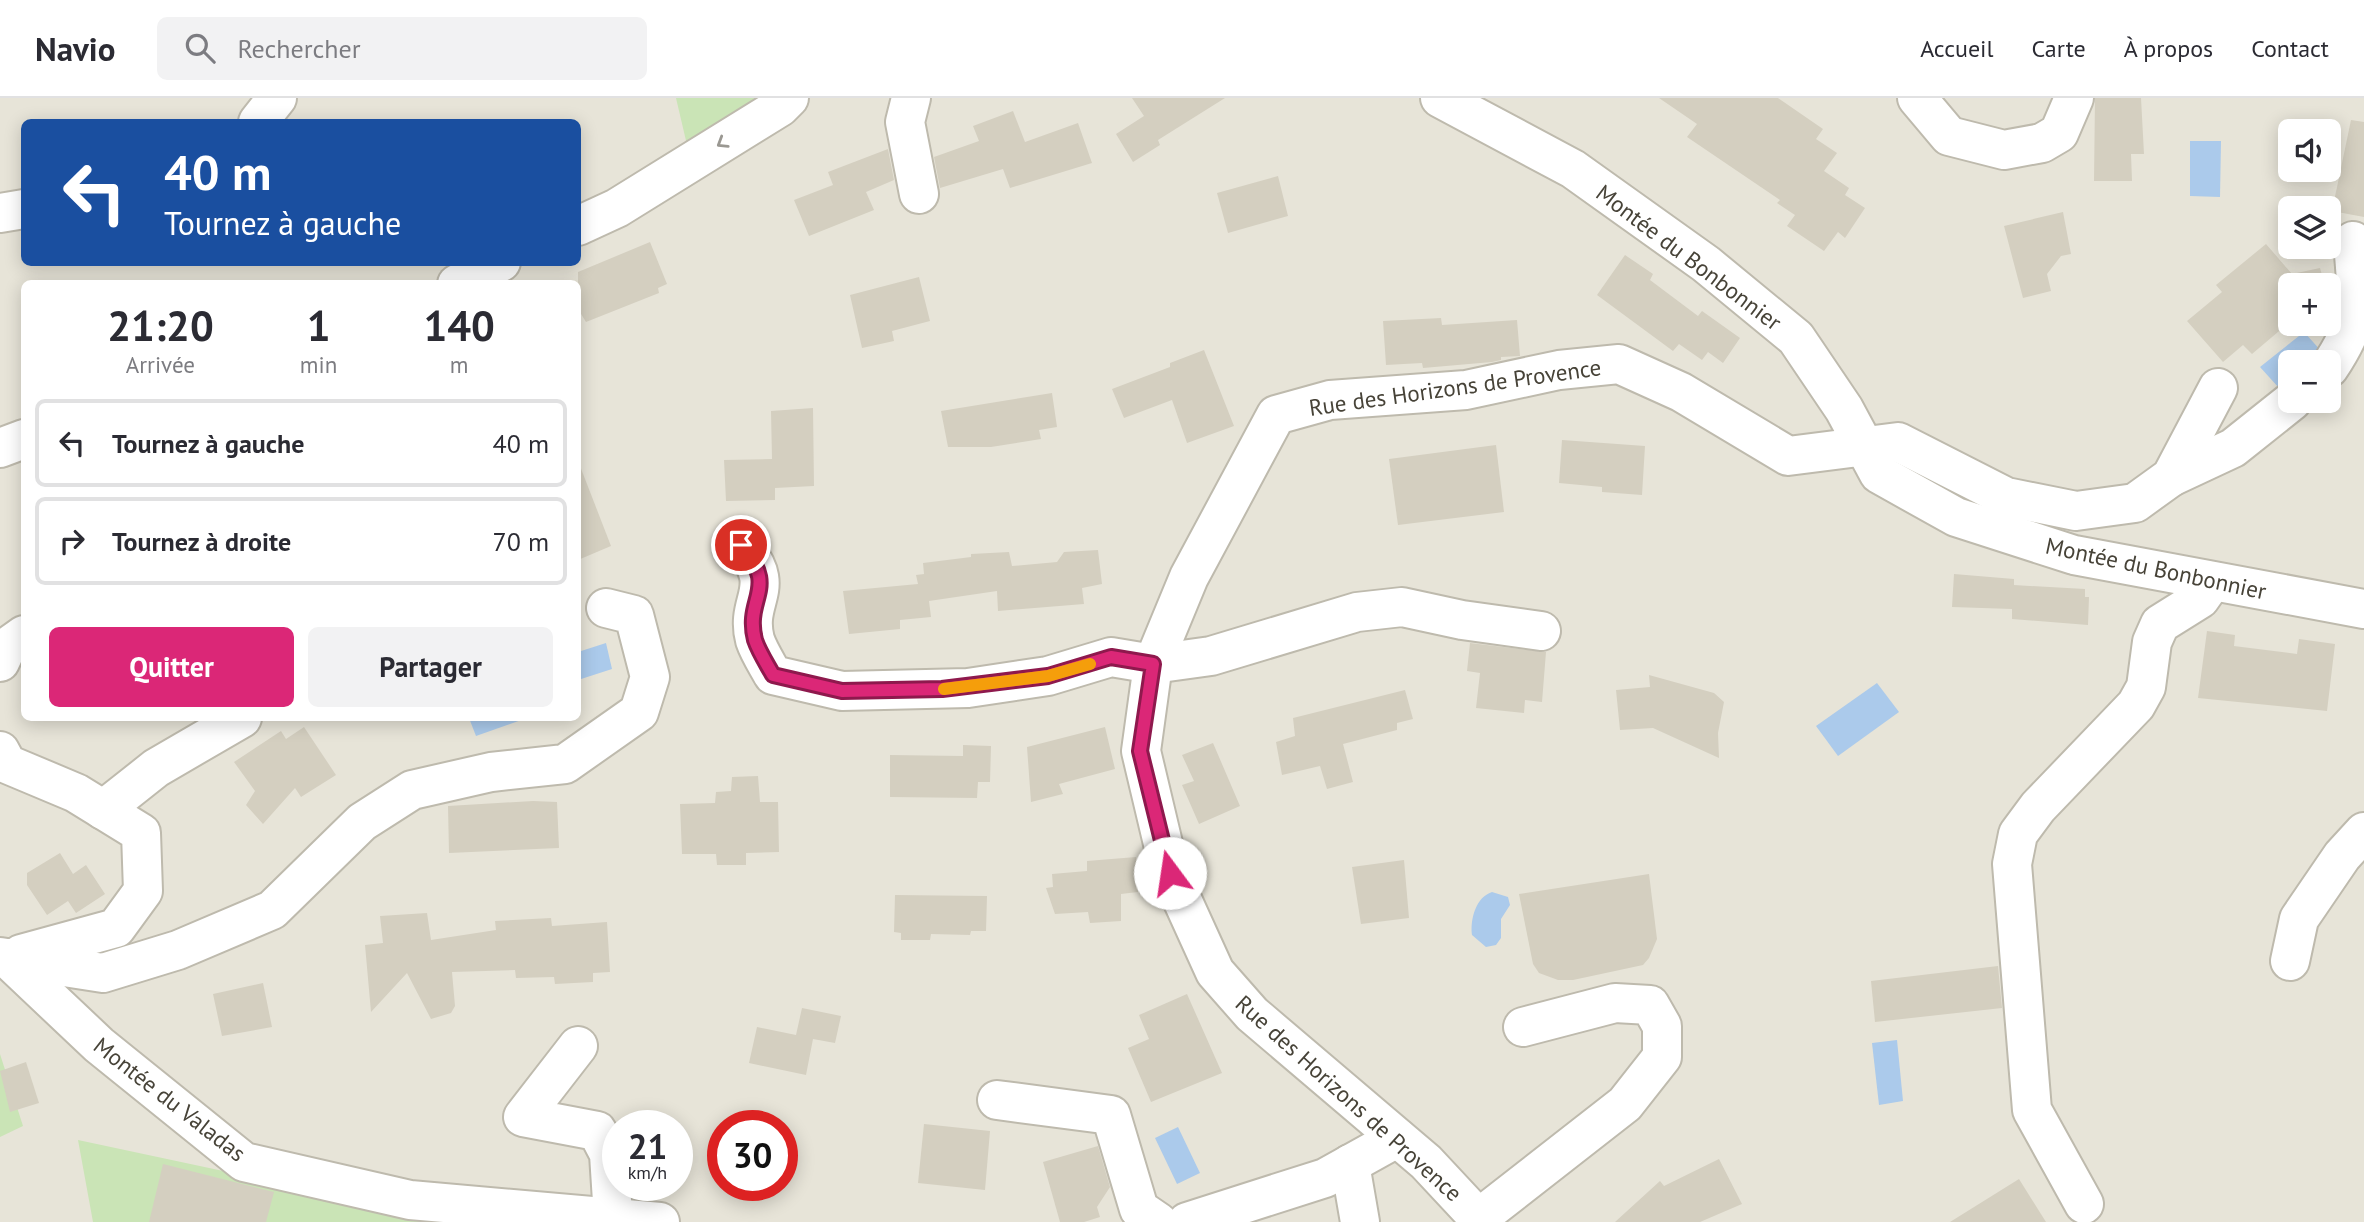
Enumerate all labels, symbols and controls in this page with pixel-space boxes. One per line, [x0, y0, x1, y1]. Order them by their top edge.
search box [157, 17, 647, 80]
text: Navio [35, 27, 115, 70]
icon: search [181, 29, 219, 67]
text: Rechercher [237, 32, 361, 65]
text: Accueil [1920, 33, 1994, 64]
text: Carte [2032, 33, 2086, 64]
text: À propos [2124, 33, 2213, 64]
text: Contact [2251, 33, 2329, 64]
map controls [2278, 119, 2341, 413]
button: sound [2278, 119, 2341, 182]
one-way arrow [716, 134, 729, 147]
text: 40 m [164, 140, 271, 204]
icon: left [49, 147, 140, 238]
street label: Montée du Bonbonnier [1591, 178, 1788, 336]
button: layers [2278, 196, 2341, 259]
text: Tournez à gauche [164, 202, 401, 244]
button: + [2278, 273, 2341, 336]
text: 21:20 [107, 298, 214, 353]
text: 1 [307, 298, 330, 353]
text: 140 [423, 298, 495, 353]
text: Arrivée [126, 350, 195, 379]
text: min [300, 350, 337, 379]
text: m [450, 350, 468, 379]
button: − [2278, 350, 2341, 413]
street label: Rue des Horizons de Provence [1307, 352, 1603, 422]
icon: left [53, 424, 91, 462]
text: Tournez à gauche [112, 427, 304, 460]
text: 40 m [493, 427, 549, 460]
pin [711, 515, 771, 575]
icon: right [53, 522, 91, 560]
text: Tournez à droite [112, 525, 291, 558]
text: 70 m [493, 525, 549, 558]
icon: arrive [722, 526, 760, 564]
street label: Montée du Bonbonnier [2043, 530, 2269, 606]
button: Quitter [49, 627, 294, 707]
button: Partager [308, 627, 553, 707]
position arrow [1133, 836, 1207, 910]
street label: Rue des Horizons de Provence [1230, 989, 1468, 1207]
street label: Montée du Valadas [88, 1031, 252, 1167]
speed limit sign: 30 [707, 1110, 798, 1201]
text: 21 [628, 1123, 667, 1169]
text: km/h [628, 1161, 667, 1184]

